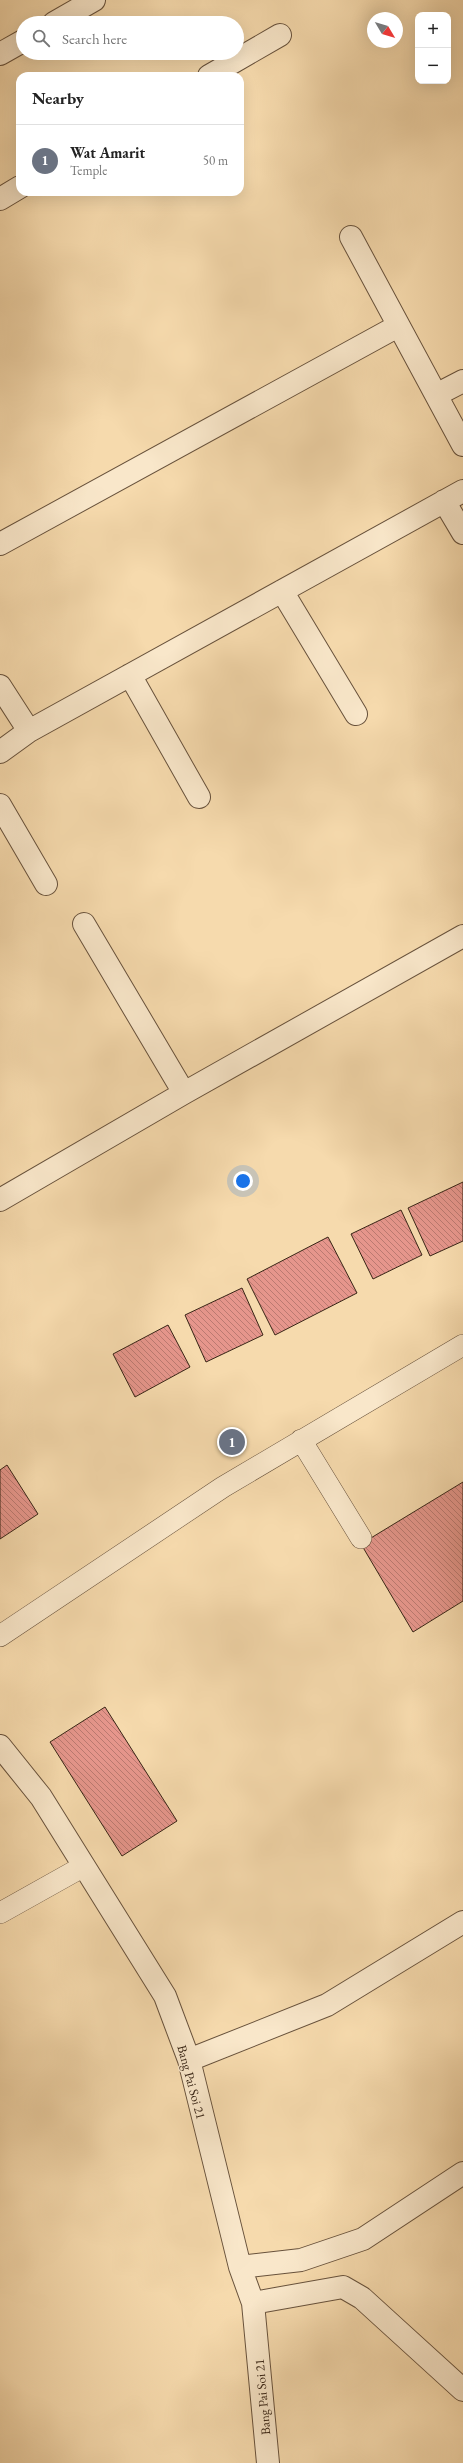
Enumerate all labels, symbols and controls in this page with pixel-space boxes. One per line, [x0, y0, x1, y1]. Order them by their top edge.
north arrow [367, 12, 403, 48]
map controls [415, 12, 451, 84]
button: + [415, 12, 451, 48]
search box [16, 16, 244, 60]
icon: search [30, 27, 52, 49]
text: Search here [62, 29, 127, 48]
button: − [415, 48, 451, 84]
text: Nearby [32, 87, 84, 109]
text: Wat Amarit [70, 143, 145, 162]
text: 1 [42, 152, 48, 169]
text: 50 m [203, 152, 228, 169]
text: Temple [70, 162, 107, 179]
your location [233, 1171, 253, 1191]
pin: 1 [219, 1427, 245, 1457]
street label: Bang Pai Soi 21 [173, 2043, 210, 2121]
street label: Bang Pai Soi 21 [251, 2358, 274, 2436]

